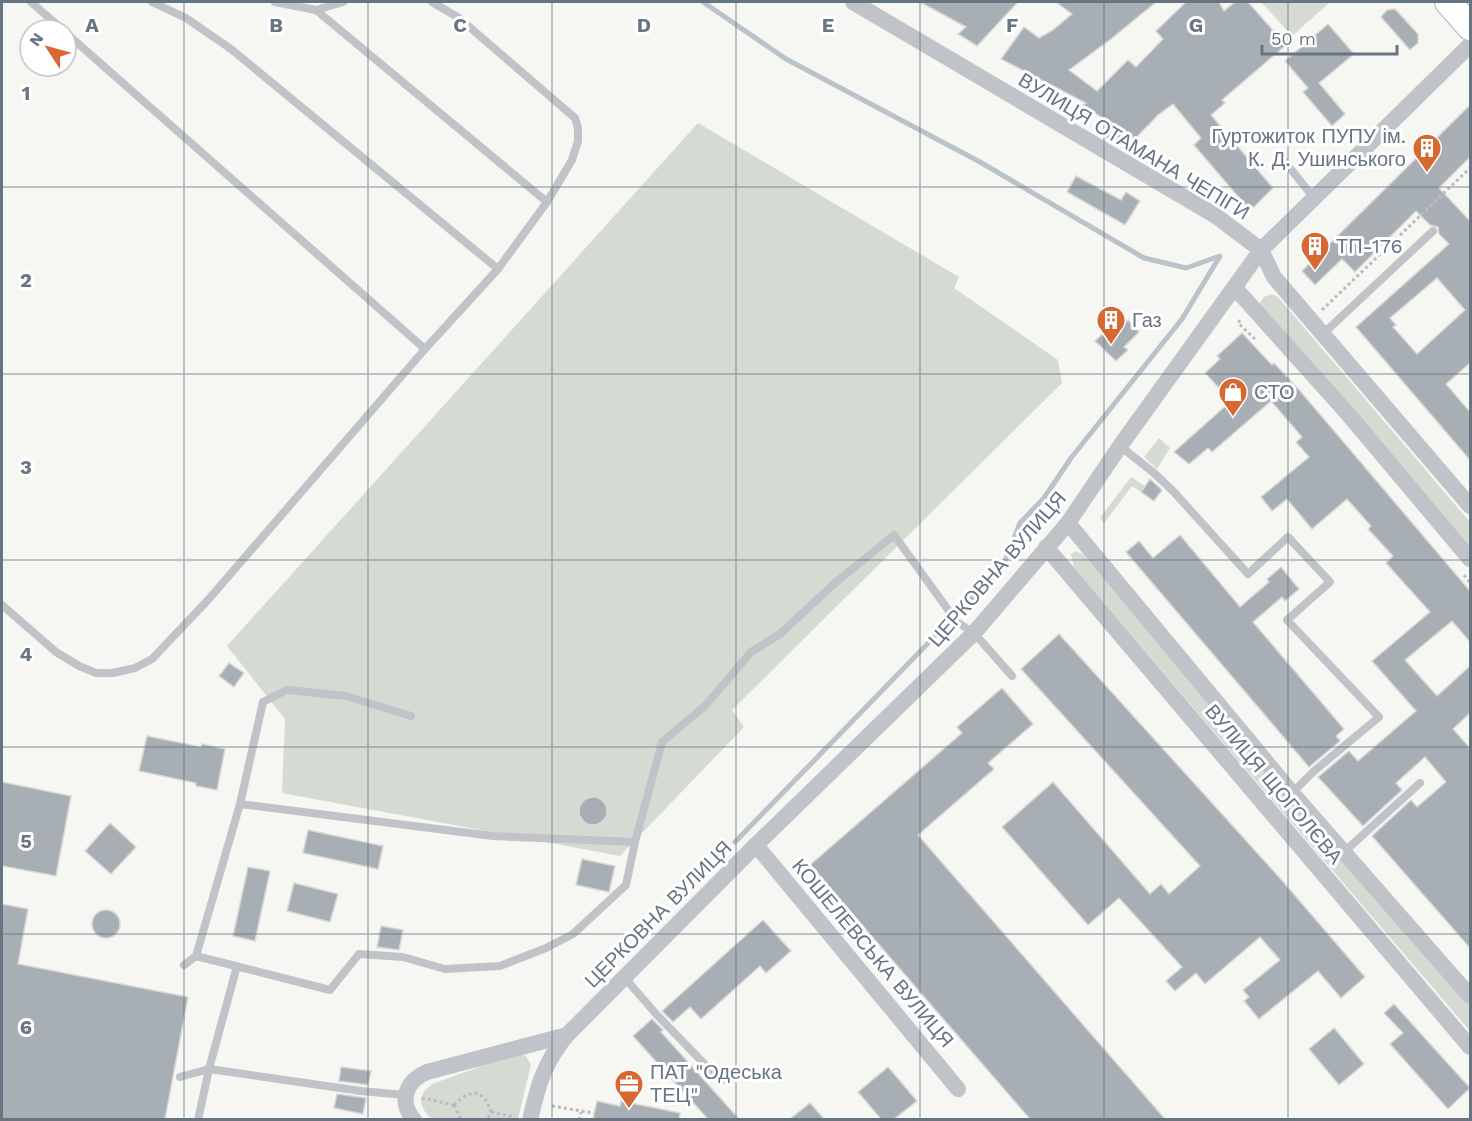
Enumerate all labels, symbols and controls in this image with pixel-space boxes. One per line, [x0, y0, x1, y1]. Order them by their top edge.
text: A [85, 13, 99, 37]
text: B [269, 13, 283, 37]
text: C [453, 13, 467, 37]
text: D [637, 13, 651, 37]
text: E [822, 13, 834, 37]
text: F [1006, 13, 1018, 37]
text: G [1189, 13, 1203, 37]
north arrow [18, 18, 78, 78]
scale bar [1262, 18, 1397, 56]
text: 50 m [1271, 28, 1316, 49]
text: N [25, 29, 47, 50]
street label: ВУЛИЦЯ ОТАМАНА ЧЕПІГИ [1014, 67, 1254, 225]
text: 1 [22, 81, 30, 105]
place label: Гуртожиток ПУПУ ім. К. Д. Ушинського [1212, 124, 1406, 171]
building icon: Гуртожиток ПУПУ ім. К. Д. Ушинського [1411, 132, 1443, 174]
building icon: ТП-176 [1299, 230, 1331, 272]
place label: ТП-176 [1336, 234, 1403, 258]
text: 2 [20, 268, 32, 292]
building icon: Газ [1095, 304, 1127, 346]
place label: Газ [1132, 308, 1162, 332]
shop icon: СТО [1217, 376, 1249, 418]
place label: СТО [1254, 380, 1295, 404]
text: 3 [20, 455, 32, 479]
street label: ЦЕРКОВНА ВУЛИЦЯ [923, 486, 1071, 652]
text: 4 [20, 642, 33, 666]
street label: ВУЛИЦЯ ЩОГОЛЄВА [1200, 699, 1348, 869]
text: 5 [20, 829, 32, 853]
street label: ЦЕРКОВНА ВУЛИЦЯ [580, 836, 736, 992]
street label: КОШЕЛЕВСЬКА ВУЛИЦЯ [787, 854, 959, 1052]
text: 6 [20, 1015, 32, 1039]
place label: ПАТ "Одеська ТЕЦ" [650, 1060, 783, 1107]
office icon: ПАТ "Одеська ТЕЦ" [613, 1068, 645, 1110]

